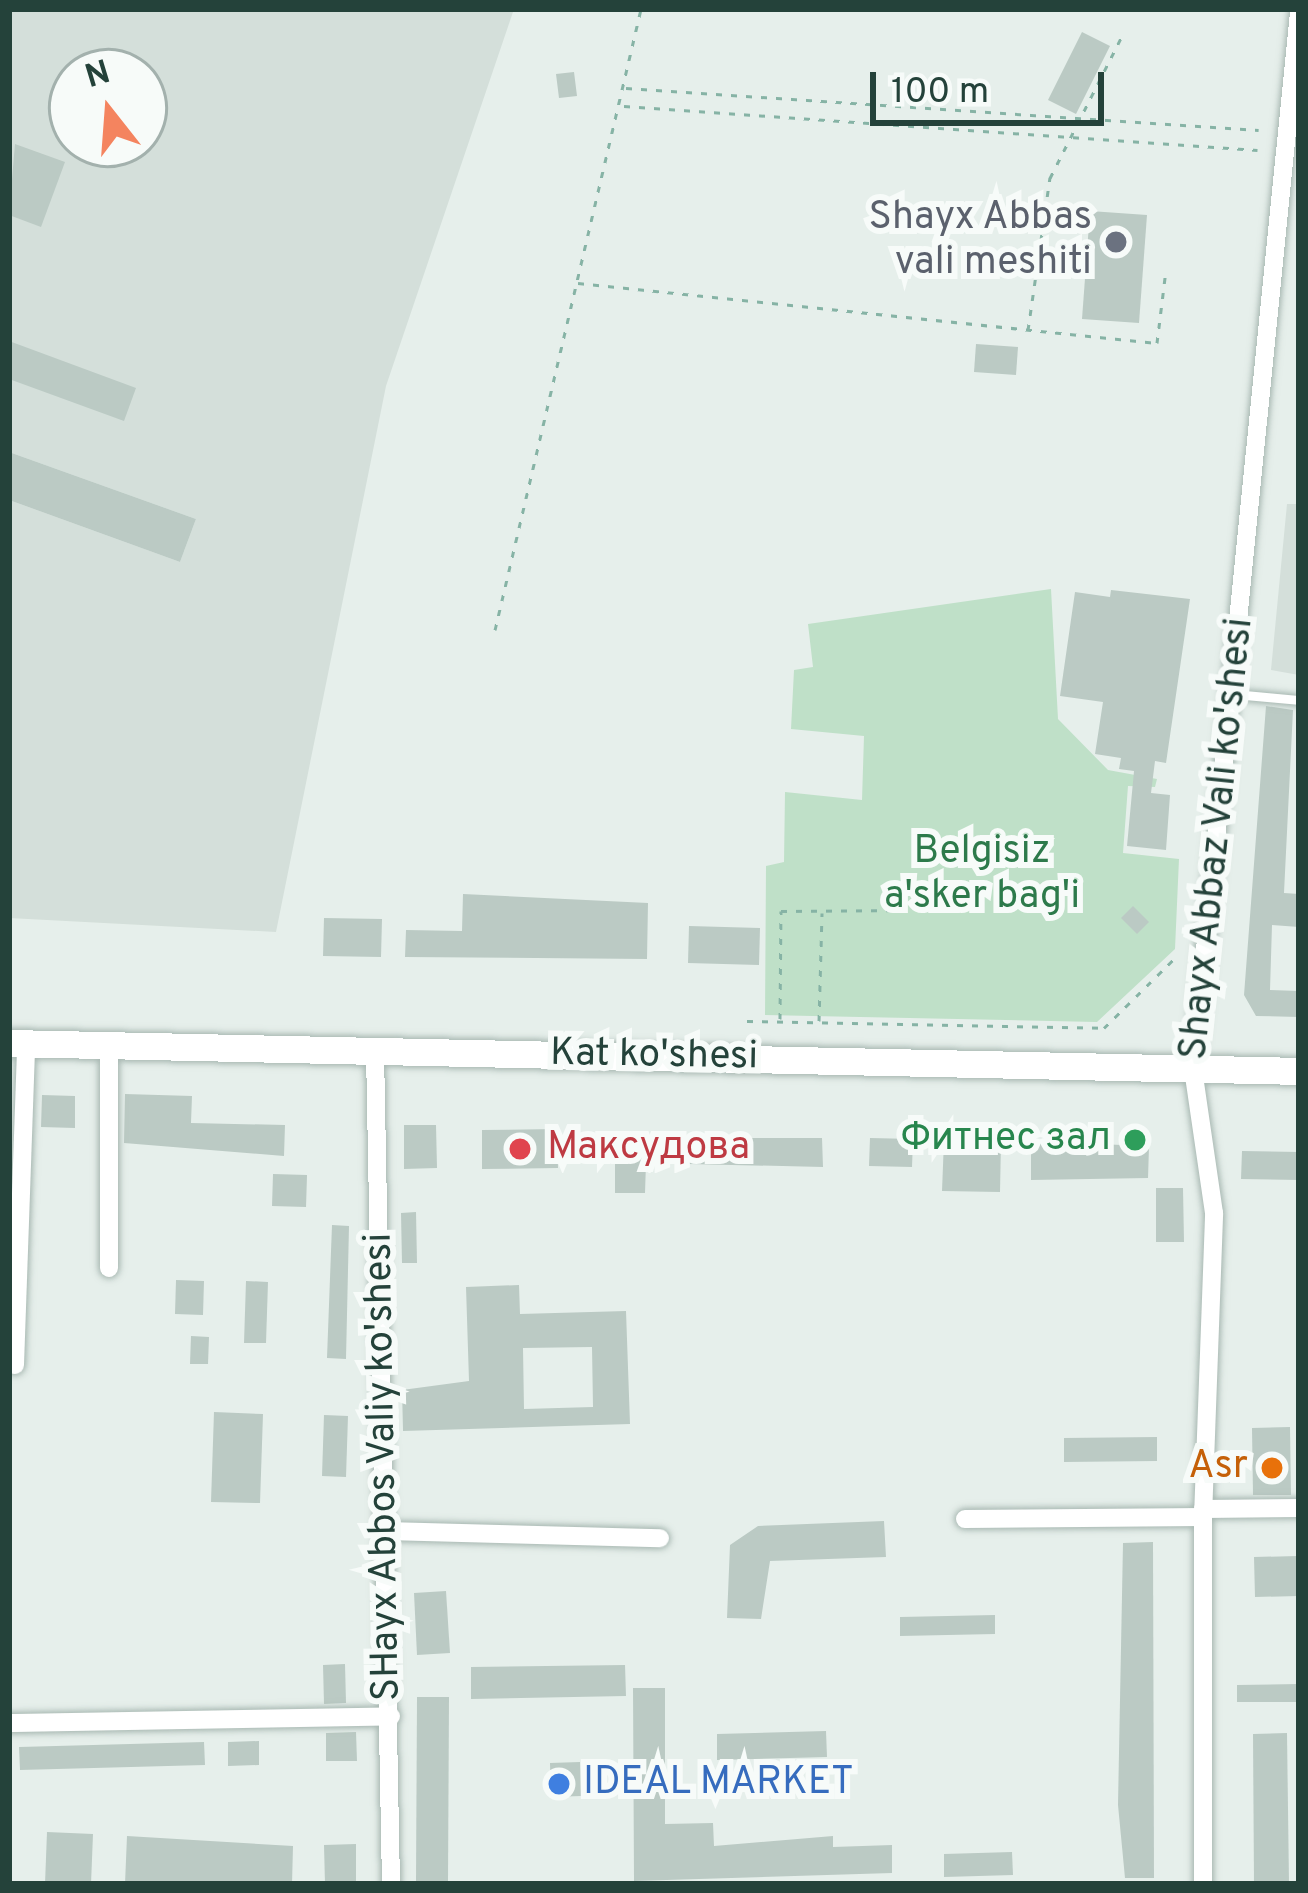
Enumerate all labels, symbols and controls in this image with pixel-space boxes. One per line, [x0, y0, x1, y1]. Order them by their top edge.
north arrow [48, 48, 168, 168]
scale bar [876, 48, 1110, 122]
text: N [81, 53, 116, 100]
text: 100 m [891, 70, 989, 116]
place label: Shayx Abbas vali meshiti [867, 197, 1092, 288]
marker: Shayx Abbas vali meshiti [1103, 229, 1129, 255]
street label: Shayx Abbaz Vali ko'shesi [1172, 614, 1266, 1064]
park label: Belgisiz a'sker bag'i [884, 831, 1080, 922]
street label: Kat ko'shesi [549, 1032, 759, 1082]
place label: Фитнес зал [900, 1117, 1111, 1163]
place label: Максудова [547, 1126, 750, 1172]
marker: Фитнес зал [1122, 1127, 1148, 1153]
marker: Максудова [504, 1133, 536, 1165]
street label: SHayx Abbos Valiy ko'shesi [357, 1231, 413, 1703]
place label: Asr [1188, 1445, 1248, 1491]
marker: Asr [1259, 1455, 1285, 1481]
place label: IDEAL MARKET [583, 1761, 855, 1807]
marker: IDEAL MARKET [546, 1771, 572, 1797]

